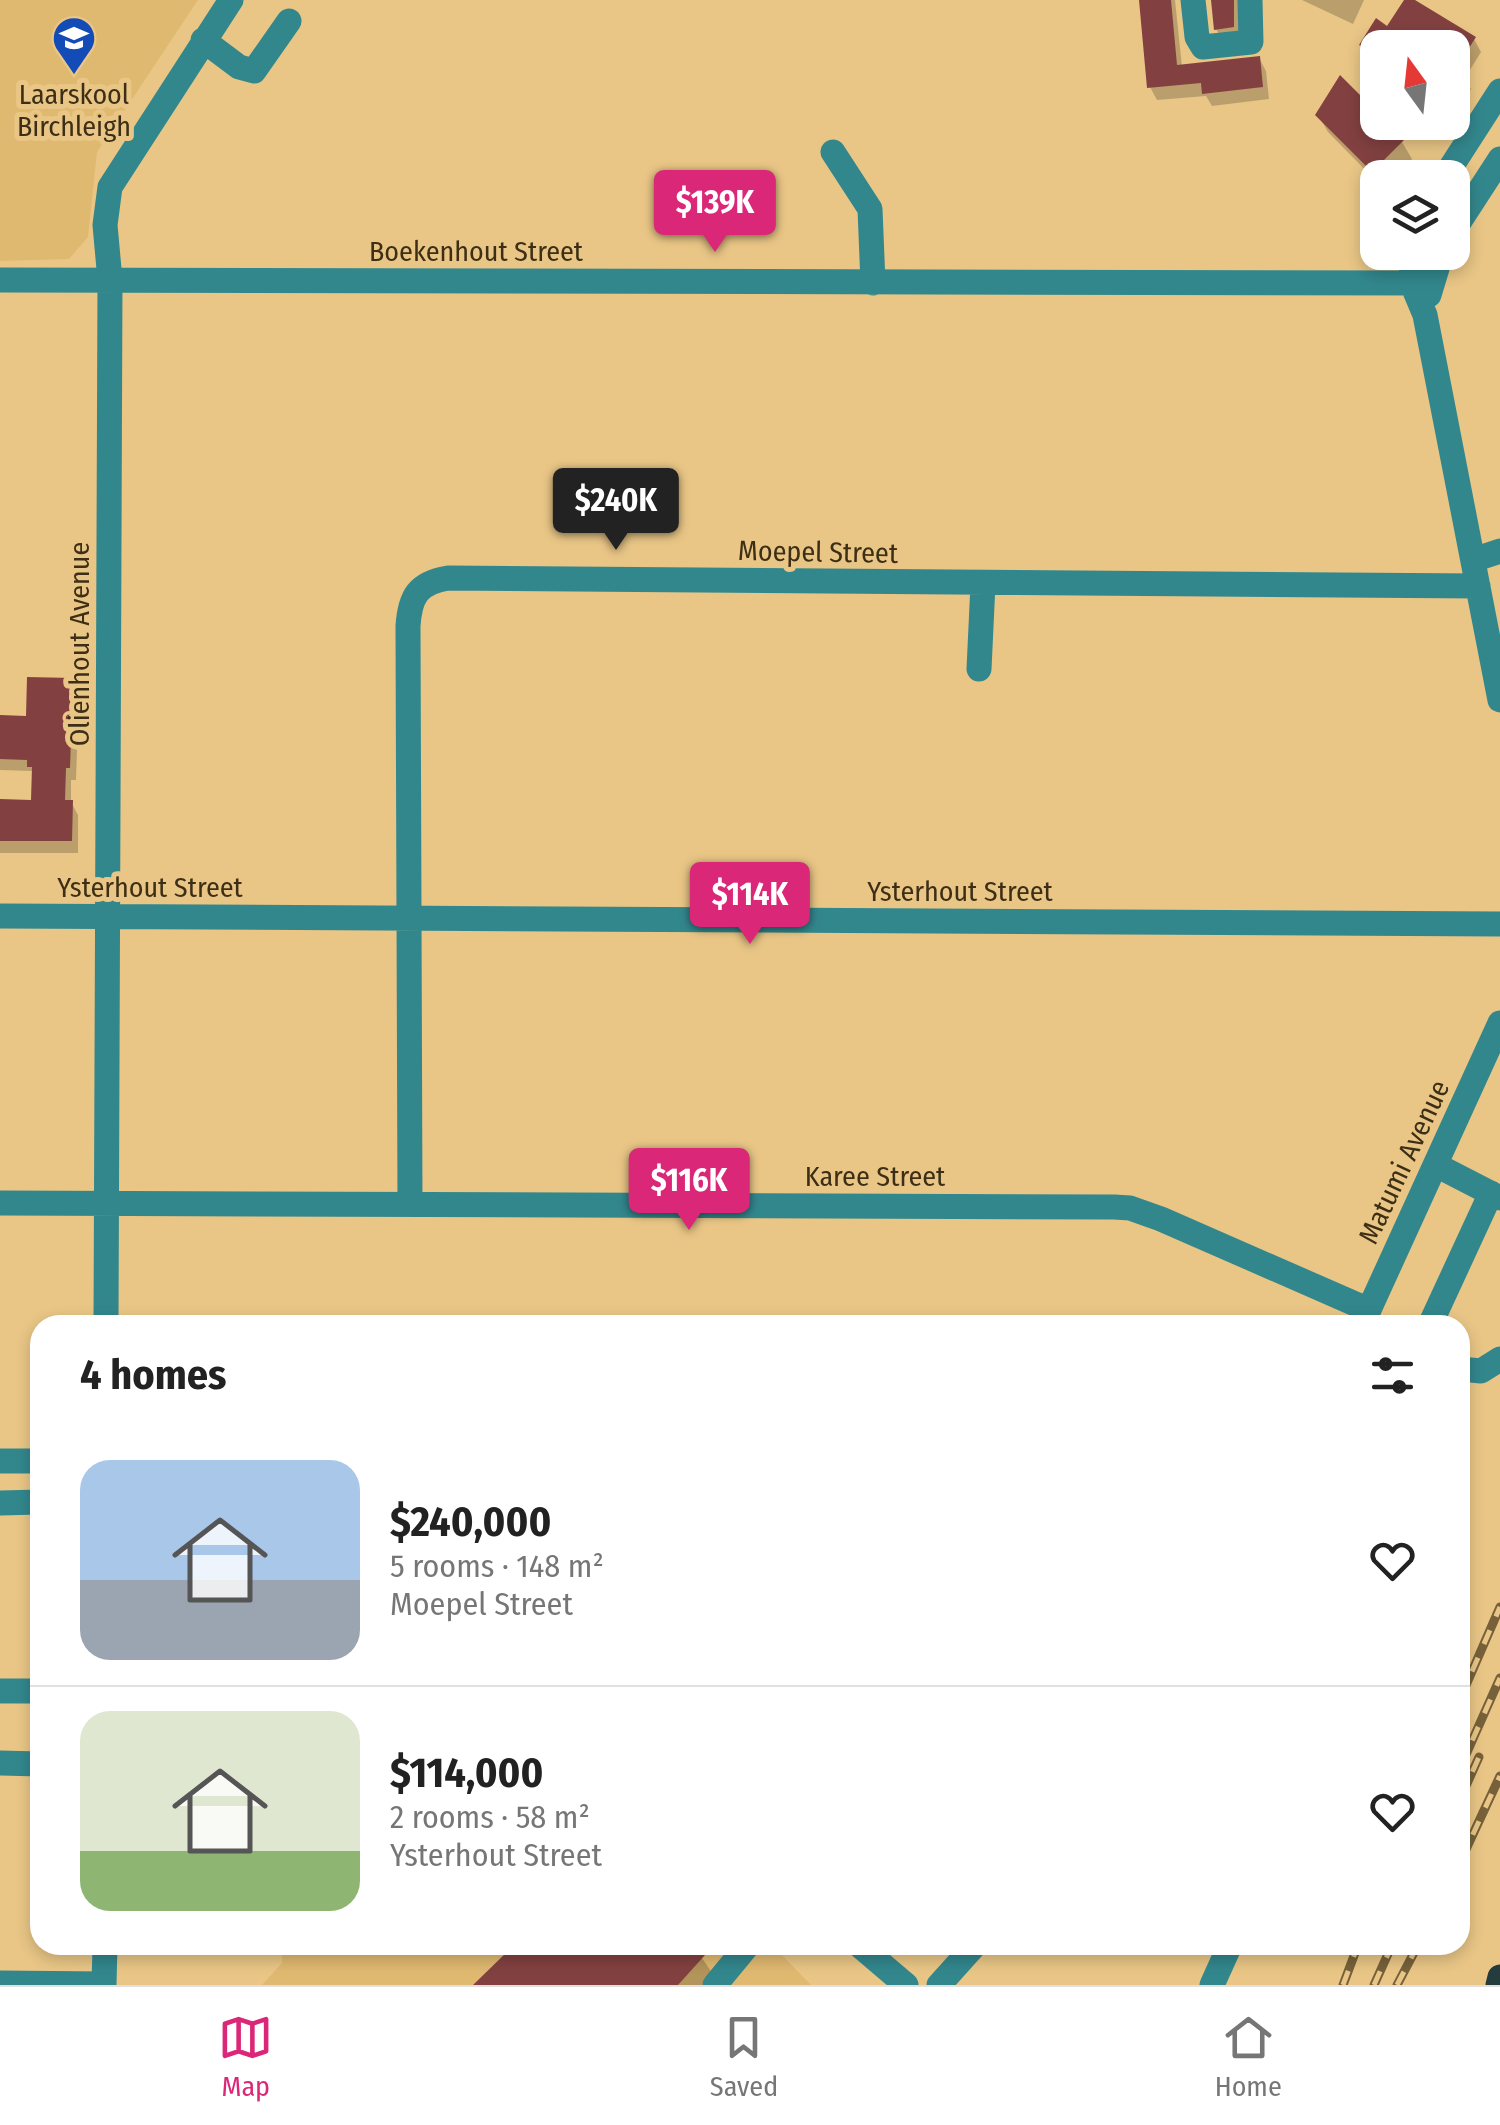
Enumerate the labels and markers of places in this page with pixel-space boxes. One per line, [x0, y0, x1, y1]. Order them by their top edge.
school or university icon: Laarskool Birchleigh [51, 15, 97, 76]
place label: Laarskool Birchleigh [17, 78, 131, 143]
pin: $139K [645, 170, 785, 255]
pin: $240K [546, 468, 686, 553]
pin: $114K [680, 862, 820, 947]
pin: $116K [619, 1148, 759, 1233]

